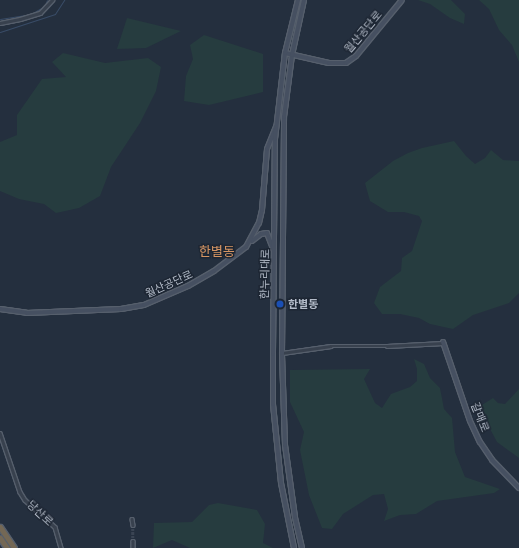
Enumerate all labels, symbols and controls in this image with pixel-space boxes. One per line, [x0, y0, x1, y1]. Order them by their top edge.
street label: 월산공단로 [342, 8, 384, 56]
district label: 한별동 [199, 244, 235, 260]
street label: 한누리대로 [258, 249, 272, 299]
street label: 월산공단로 [143, 268, 195, 300]
place label: 한별동 [288, 297, 318, 311]
marker: 한별동 [275, 299, 285, 309]
street label: 갈매로 [468, 400, 492, 434]
street label: 당산로 [24, 498, 56, 528]

